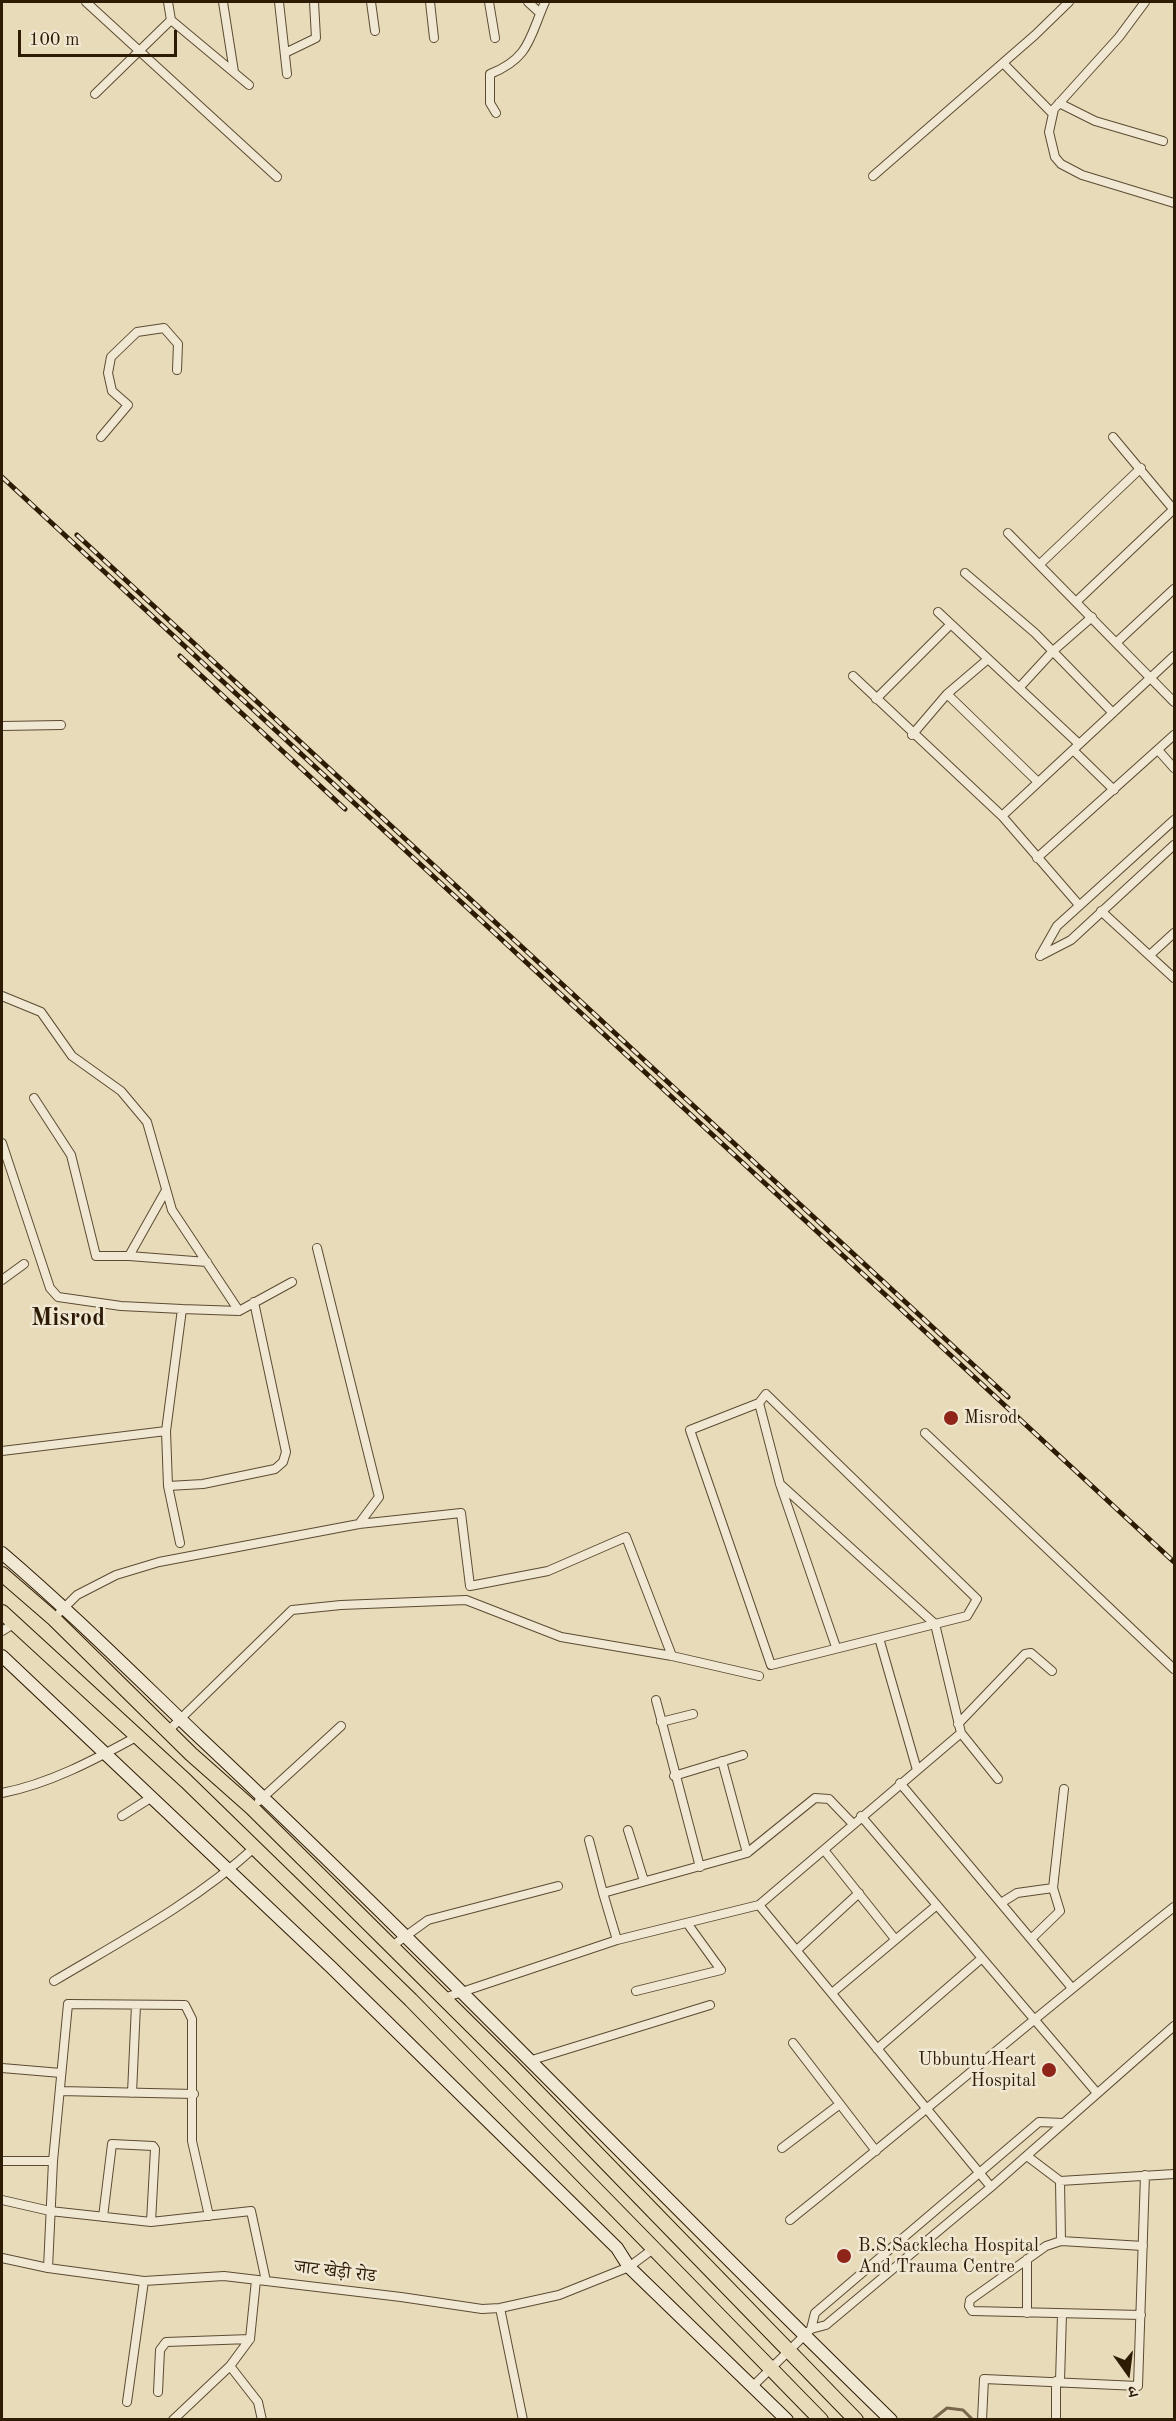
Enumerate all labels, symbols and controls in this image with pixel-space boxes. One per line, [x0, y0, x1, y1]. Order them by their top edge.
scale bar [21, 18, 180, 56]
text: 100 m [29, 31, 80, 49]
district label: Misrod [31, 1305, 105, 1333]
place label: Misrod [964, 1407, 1017, 1429]
marker: Misrod [942, 1409, 960, 1427]
place label: Ubbuntu Heart Hospital [918, 2049, 1036, 2092]
marker: Ubbuntu Heart Hospital [1040, 2061, 1058, 2079]
place label: B.S.Sacklecha Hospital And Trauma Centre [858, 2235, 1039, 2278]
marker: B.S.Sacklecha Hospital And Trauma Centre [835, 2247, 853, 2265]
street label: जाट खेड़ी रोड [293, 2256, 377, 2288]
north arrow [1098, 2343, 1158, 2403]
text: उ [1126, 2382, 1138, 2399]

